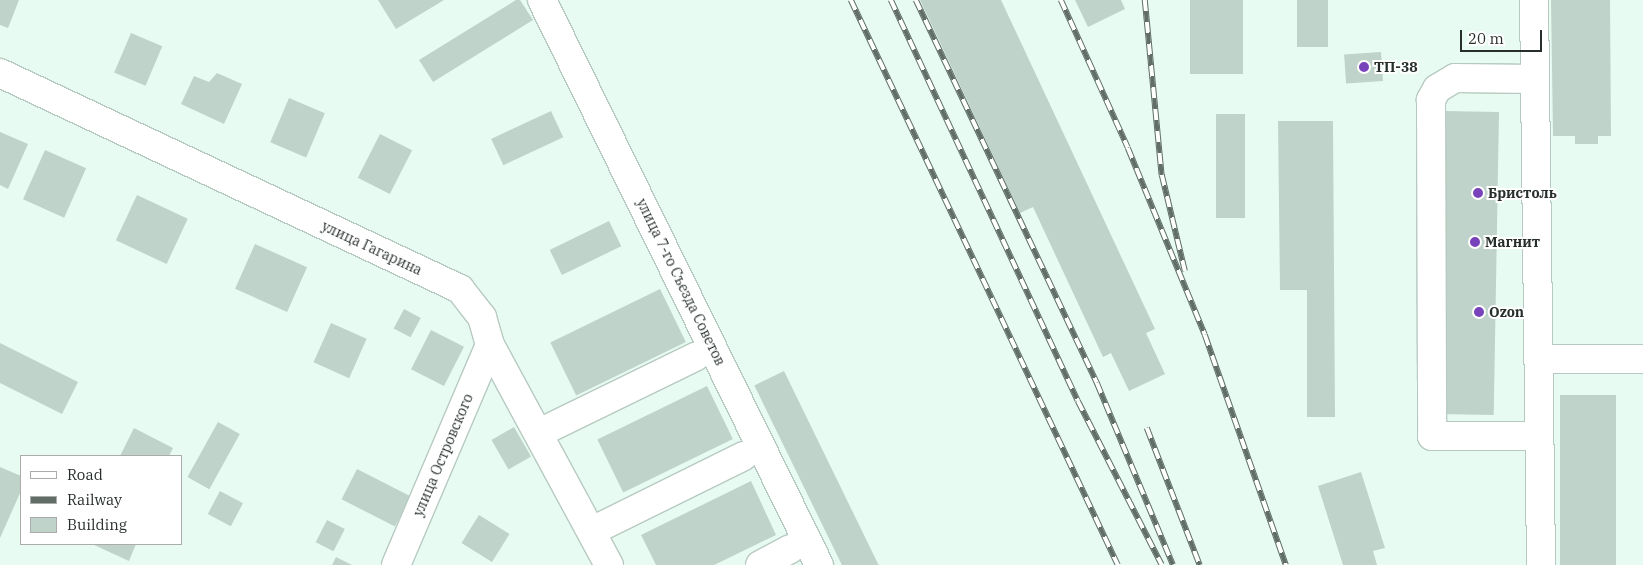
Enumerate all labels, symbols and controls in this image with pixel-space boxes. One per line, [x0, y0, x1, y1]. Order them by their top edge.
scale bar [1463, 20, 1546, 52]
text: 20 m [1468, 29, 1504, 48]
place label: ТП-38 [1374, 59, 1418, 75]
marker: ТП-38 [1358, 61, 1370, 73]
place label: Бристоль [1488, 185, 1557, 201]
marker: Бристоль [1472, 187, 1484, 199]
street label: улица 7-го Съезда Советов [633, 196, 729, 368]
street label: улица Гагарина [319, 217, 425, 279]
place label: Магнит [1485, 234, 1540, 250]
marker: Магнит [1469, 236, 1481, 248]
place label: Ozon [1489, 304, 1524, 320]
marker: Ozon [1473, 306, 1485, 318]
street label: улица Островского [410, 391, 476, 519]
legend [20, 455, 182, 545]
text: Road [67, 465, 103, 484]
text: Railway [67, 490, 122, 509]
text: Building [67, 515, 127, 534]

